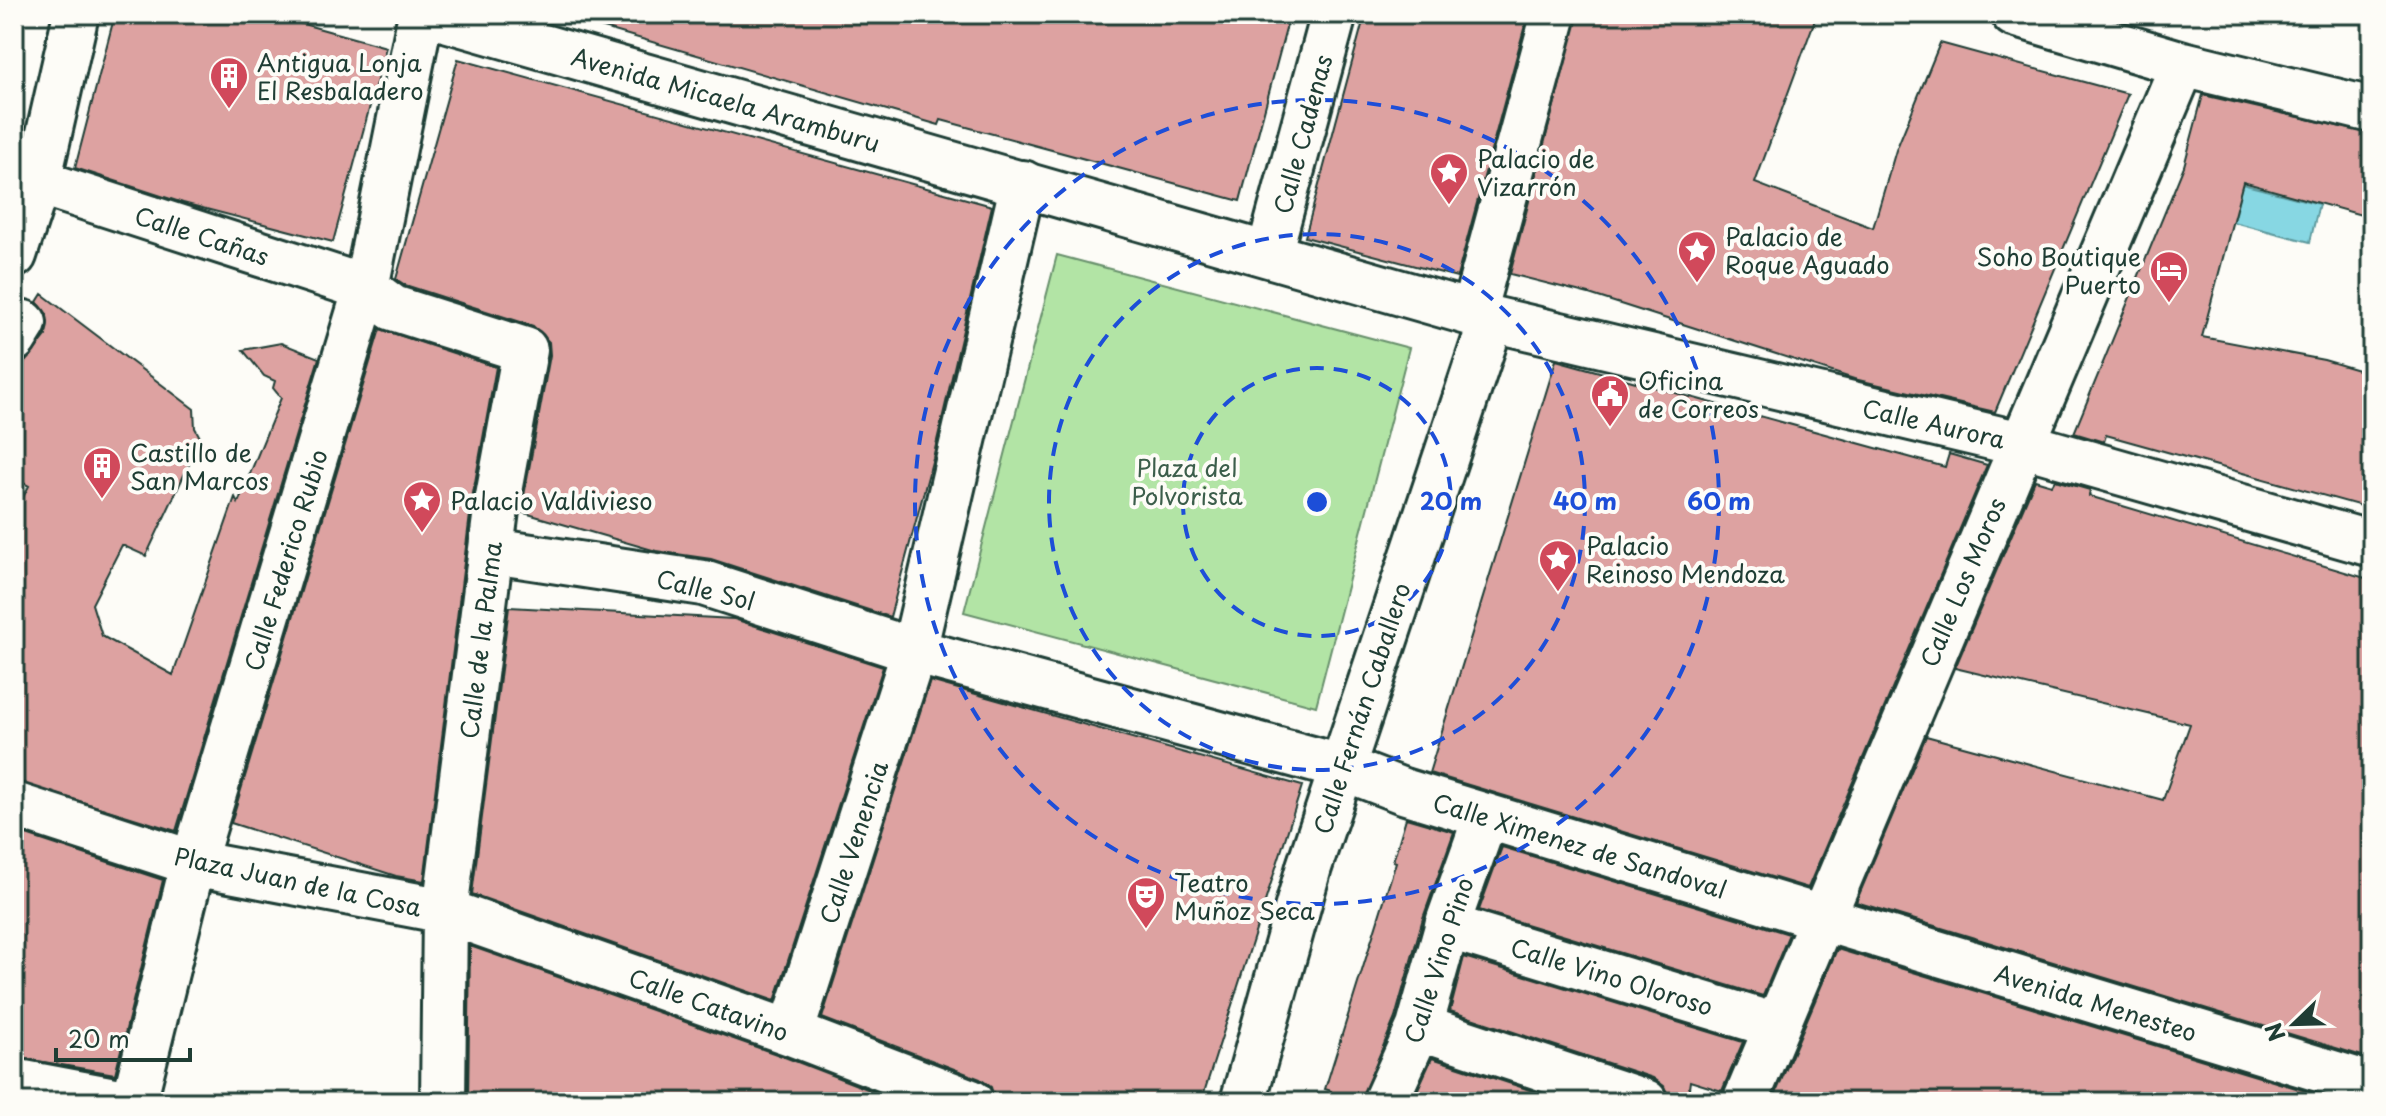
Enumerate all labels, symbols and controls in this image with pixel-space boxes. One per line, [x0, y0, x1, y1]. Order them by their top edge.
street label: Avenida Micaela Aramburu [568, 38, 884, 160]
place label: Antigua Lonja El Resbaladero [257, 44, 424, 108]
street label: Calle Cadenas [1263, 50, 1341, 218]
building icon: Antigua Lonja El Resbaladero [208, 55, 250, 110]
place label: Palacio de Vizarrón [1477, 140, 1595, 204]
place icon: Palacio de Vizarrón [1428, 151, 1470, 206]
street label: Calle Cañas [130, 196, 274, 274]
place label: Palacio de Roque Aguado [1725, 218, 1890, 282]
place icon: Palacio de Roque Aguado [1676, 229, 1718, 284]
place label: Soho Boutique Puerto [1977, 238, 2141, 302]
hotel icon: Soho Boutique Puerto [2148, 249, 2190, 304]
place label: Oficina de Correos [1638, 362, 1759, 426]
public building icon: Oficina de Correos [1589, 373, 1631, 428]
street label: Calle Aurora [1859, 389, 2009, 457]
place label: Castillo de San Marcos [130, 434, 269, 498]
building icon: Castillo de San Marcos [81, 445, 123, 500]
street label: Calle Federico Rubio [234, 445, 336, 675]
park label: Plaza del Polvorista [1131, 449, 1243, 513]
place icon: Palacio Valdivieso [401, 479, 443, 534]
place label: Palacio Valdivieso [450, 482, 652, 518]
text: 20 m [1420, 482, 1482, 518]
text: 40 m [1553, 482, 1617, 518]
text: 60 m [1687, 482, 1751, 518]
centre of rings [1303, 488, 1331, 516]
street label: Calle Los Moros [1910, 492, 2014, 672]
place label: Palacio Reinoso Mendoza [1586, 527, 1785, 591]
place icon: Palacio Reinoso Mendoza [1537, 538, 1579, 593]
street label: Calle de la Palma [450, 539, 510, 741]
street label: Calle Sol [653, 559, 759, 619]
street label: Calle Fernán Caballero [1303, 578, 1419, 838]
street label: Calle Venencia [810, 756, 896, 928]
street label: Calle Ximenez de Sandoval [1429, 783, 1731, 907]
street label: Plaza Juan de la Cosa [171, 837, 425, 925]
place label: Teatro Muñoz Seca [1174, 864, 1315, 928]
street label: Calle Vino Pino [1394, 872, 1482, 1048]
theatre icon: Teatro Muñoz Seca [1125, 875, 1167, 930]
street label: Calle Vino Oloroso [1506, 928, 1718, 1024]
street label: Avenida Menesteo [1990, 954, 2202, 1050]
street label: Calle Catavino [624, 958, 794, 1050]
north arrow [2254, 984, 2334, 1064]
scale bar [56, 1012, 190, 1062]
text: N [2256, 1018, 2293, 1047]
text: 20 m [68, 1020, 130, 1056]

